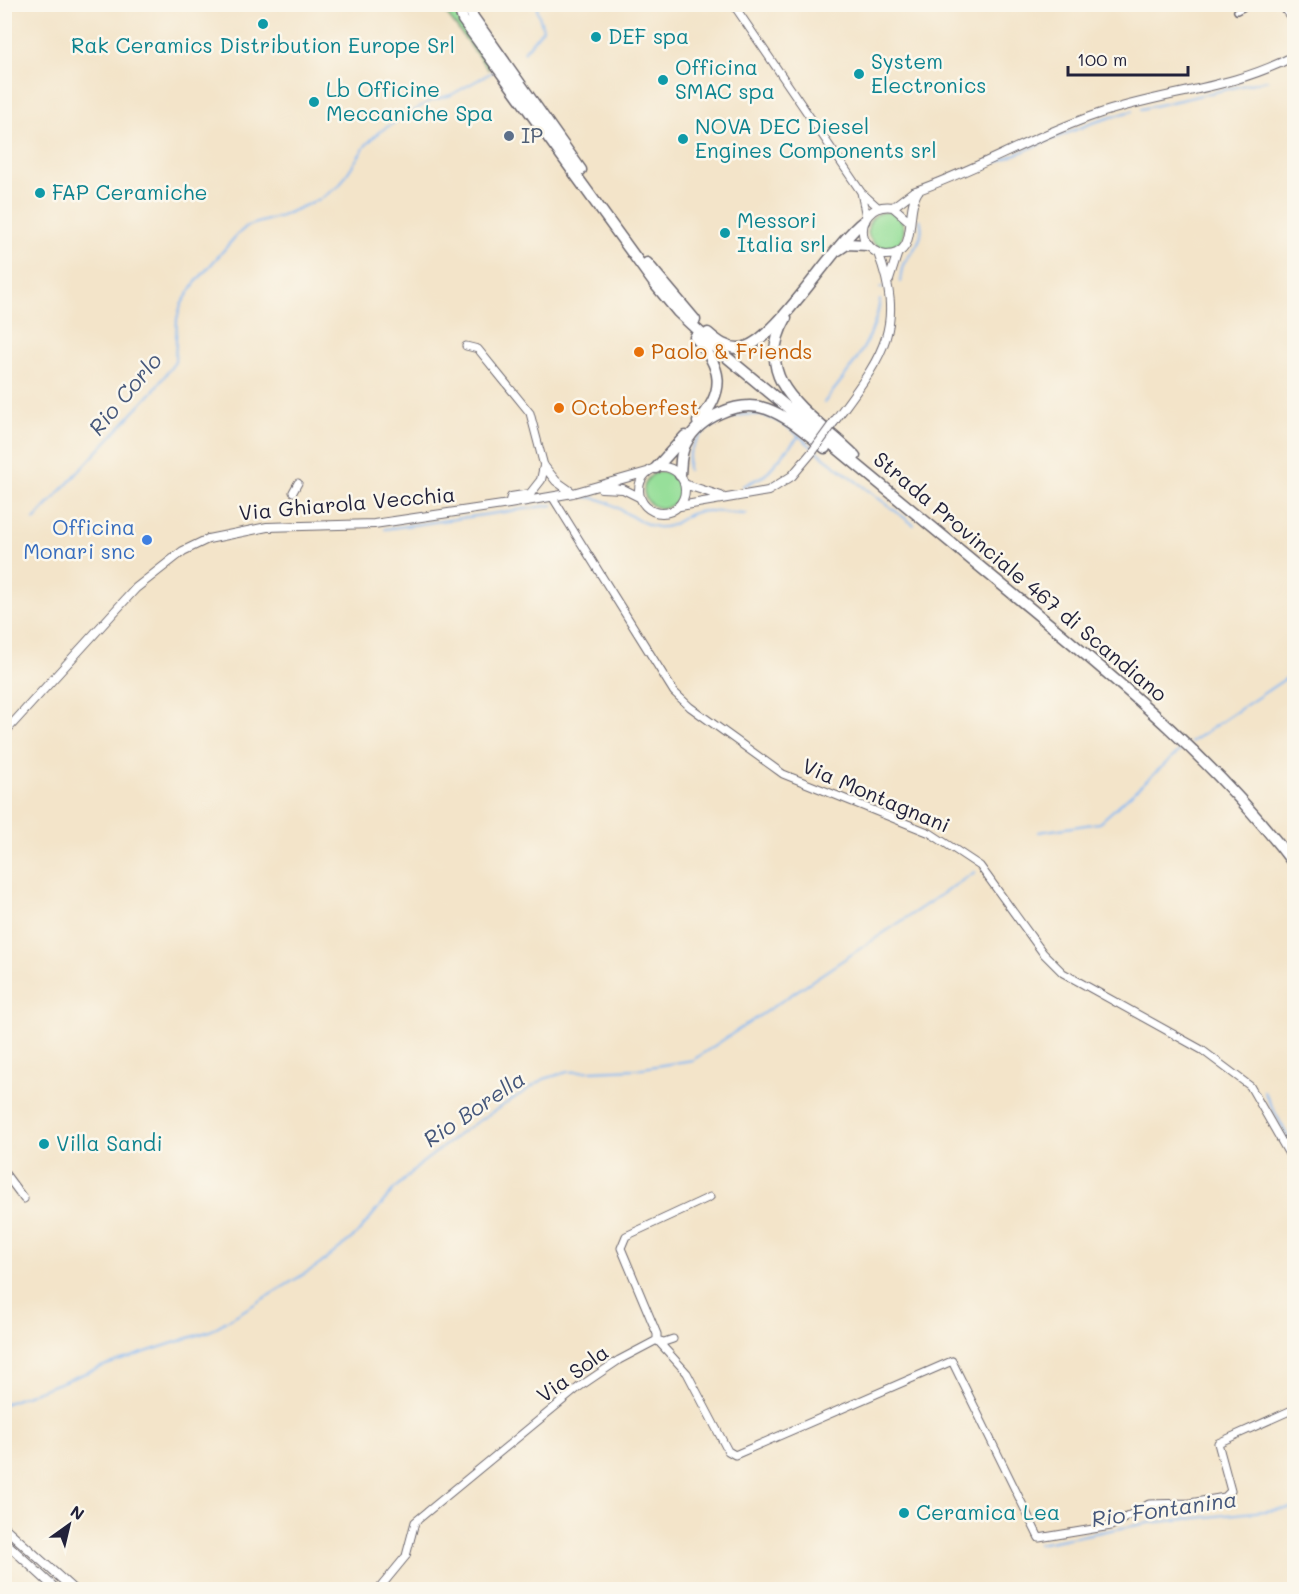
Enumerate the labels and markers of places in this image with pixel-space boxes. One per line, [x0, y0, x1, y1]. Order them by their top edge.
marker: Rak Ceramics Distribution Europe Srl [256, 17, 270, 31]
place label: DEF spa [608, 22, 689, 49]
marker: DEF spa [589, 30, 603, 44]
place label: Rak Ceramics Distribution Europe Srl [71, 31, 455, 58]
place label: System Electronics [871, 47, 987, 98]
place label: Officina SMAC spa [675, 53, 775, 104]
marker: System Electronics [852, 67, 866, 81]
marker: Officina SMAC spa [656, 73, 670, 87]
place label: Lb Officine Meccaniche Spa [326, 75, 493, 126]
marker: Lb Officine Meccaniche Spa [307, 95, 321, 109]
place label: NOVA DEC Diesel Engines Components srl [695, 112, 937, 163]
place label: IP [521, 121, 543, 148]
marker: IP [502, 129, 516, 143]
marker: NOVA DEC Diesel Engines Components srl [676, 132, 690, 146]
place label: FAP Ceramiche [52, 178, 207, 205]
marker: FAP Ceramiche [33, 186, 47, 200]
place label: Messori Italia srl [737, 206, 826, 257]
marker: Messori Italia srl [718, 226, 732, 240]
place label: Paolo & Friends [651, 337, 813, 364]
marker: Paolo & Friends [632, 345, 646, 359]
place label: Octoberfest [571, 393, 699, 420]
marker: Octoberfest [552, 401, 566, 415]
place label: Officina Monari snc [23, 513, 135, 564]
marker: Officina Monari snc [140, 533, 154, 547]
place label: Villa Sandi [56, 1129, 163, 1156]
marker: Villa Sandi [37, 1137, 51, 1151]
place label: Ceramica Lea [916, 1498, 1060, 1525]
marker: Ceramica Lea [897, 1506, 911, 1520]

